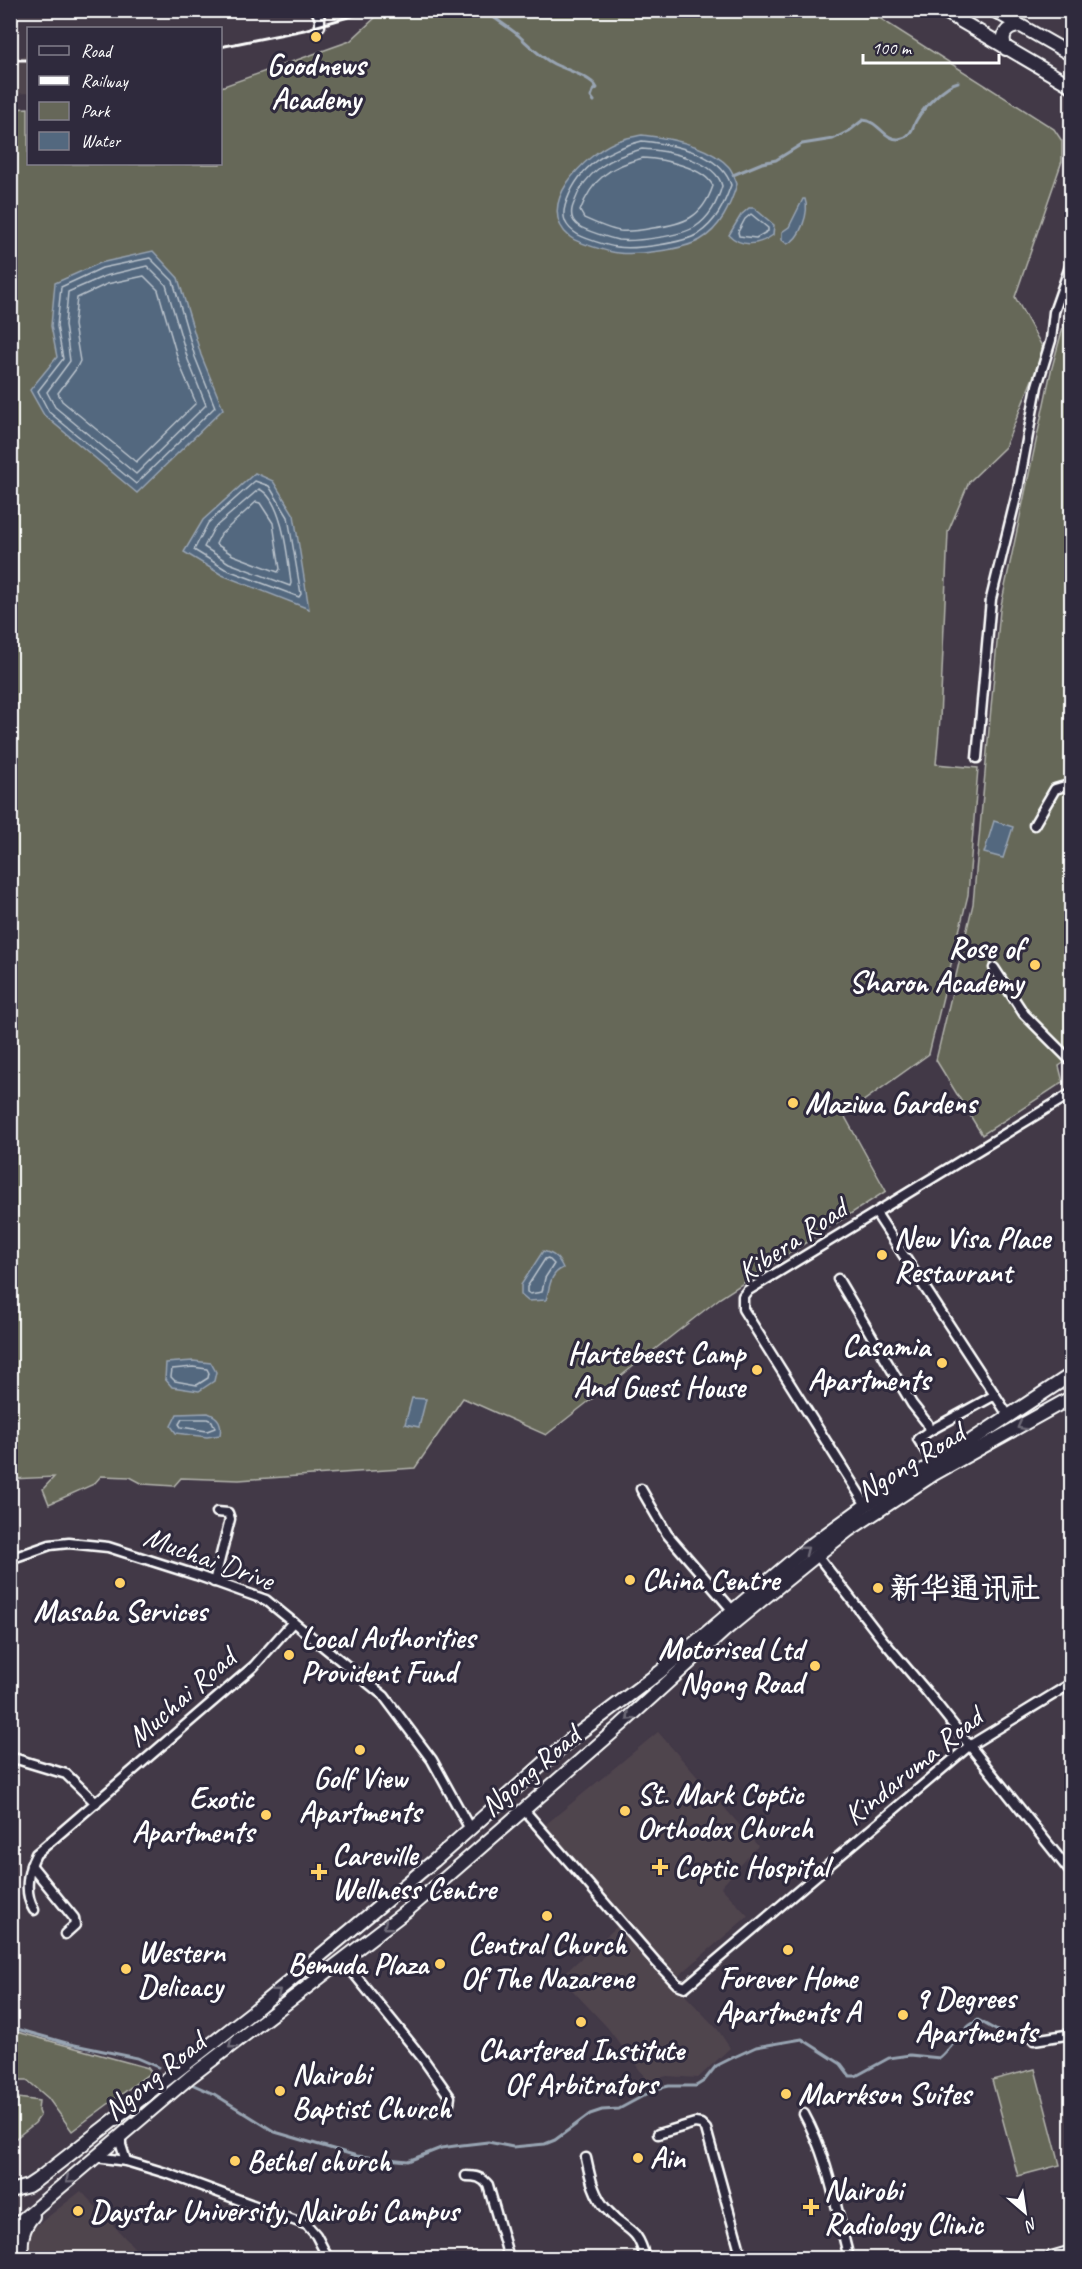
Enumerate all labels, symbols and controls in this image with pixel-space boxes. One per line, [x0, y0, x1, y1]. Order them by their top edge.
legend [27, 27, 222, 165]
scale bar [863, 27, 1000, 65]
marker: Goodnews Academy [309, 30, 323, 44]
text: 100 m [872, 37, 913, 59]
text: Road [81, 40, 114, 62]
place label: Goodnews Academy [267, 46, 369, 118]
text: Railway [81, 70, 129, 92]
text: Park [81, 100, 111, 122]
text: Water [81, 130, 122, 152]
place label: Rose of Sharon Academy [849, 929, 1030, 1001]
marker: Rose of Sharon Academy [1028, 958, 1042, 972]
place label: Maziwa Gardens [805, 1084, 980, 1122]
marker: Maziwa Gardens [786, 1096, 800, 1110]
street label: Kibera Road [730, 1187, 858, 1290]
place label: New Visa Place Restaurant [894, 1219, 1052, 1291]
marker: New Visa Place Restaurant [875, 1248, 889, 1262]
place label: Casamia Apartments [808, 1327, 933, 1399]
place label: Hartebeest Camp And Guest House [568, 1334, 748, 1406]
marker: Casamia Apartments [935, 1356, 949, 1370]
marker: Hartebeest Camp And Guest House [750, 1363, 764, 1377]
street label: Ngong Road [849, 1412, 975, 1510]
one-way arrow [1016, 1419, 1027, 1430]
street label: Muchai Drive [139, 1517, 281, 1600]
one-way arrow [799, 1546, 810, 1557]
place label: China Centre [642, 1561, 782, 1599]
place label: 新华通讯社 [890, 1569, 1040, 1607]
marker: China Centre [623, 1573, 637, 1587]
marker: Masaba Services [113, 1576, 127, 1590]
marker: 新华通讯社 [871, 1581, 885, 1595]
place label: Masaba Services [33, 1592, 210, 1630]
place label: Local Authorities Provident Fund [301, 1619, 478, 1691]
place label: Motorised Ltd Ngong Road [658, 1630, 808, 1702]
street label: Muchai Road [119, 1637, 246, 1755]
marker: Local Authorities Provident Fund [282, 1648, 296, 1662]
marker: Motorised Ltd Ngong Road [808, 1659, 822, 1673]
street label: Kindaruma Road [836, 1696, 993, 1834]
one-way arrow [626, 1710, 637, 1721]
street label: Ngong Road [472, 1714, 591, 1825]
marker: Golf View Apartments [353, 1743, 367, 1757]
place label: Golf View Apartments [299, 1759, 425, 1831]
place label: St. Mark Coptic Orthodox Church [637, 1775, 814, 1847]
place label: Exotic Apartments [132, 1779, 257, 1851]
marker: St. Mark Coptic Orthodox Church [618, 1804, 632, 1818]
marker: Exotic Apartments [259, 1808, 273, 1822]
place label: Careville Wellness Centre [332, 1836, 499, 1908]
place label: Coptic Hospital [674, 1848, 834, 1886]
marker: Coptic Hospital [651, 1858, 669, 1876]
marker: Careville Wellness Centre [310, 1863, 328, 1881]
marker: Central Church Of The Nazarene [540, 1909, 554, 1923]
one-way arrow [382, 1919, 393, 1930]
place label: Central Church Of The Nazarene [460, 1925, 636, 1997]
place label: Western Delicacy [138, 1933, 226, 2005]
marker: Forever Home Apartments A [781, 1943, 795, 1957]
place label: Bemuda Plaza [288, 1945, 431, 1983]
marker: Bemuda Plaza [433, 1957, 447, 1971]
place label: Forever Home Apartments A [716, 1959, 863, 2031]
marker: Western Delicacy [119, 1962, 133, 1976]
place label: 9 Degrees Apartments [915, 1979, 1041, 2051]
one-way arrow [270, 1988, 281, 1999]
marker: 9 Degrees Apartments [896, 2008, 910, 2022]
marker: Chartered Institute Of Arbitrators [574, 2015, 588, 2029]
street label: Ngong Road [95, 2021, 216, 2129]
place label: Chartered Institute Of Arbitrators [478, 2031, 686, 2103]
one-way arrow [228, 2038, 239, 2049]
place label: Nairobi Baptist Church [292, 2055, 452, 2127]
place label: Marrkson Suites [798, 2075, 974, 2113]
marker: Nairobi Baptist Church [273, 2084, 287, 2098]
marker: Marrkson Suites [779, 2087, 793, 2101]
place label: Ain [650, 2139, 686, 2177]
place label: Bethel church [247, 2142, 392, 2180]
marker: Ain [631, 2151, 645, 2165]
marker: Bethel church [228, 2154, 242, 2168]
place label: Nairobi Radiology Clinic [824, 2171, 985, 2243]
one-way arrow [65, 2172, 76, 2183]
north arrow [995, 2182, 1055, 2242]
place label: Daystar University, Nairobi Campus [90, 2192, 462, 2230]
marker: Nairobi Radiology Clinic [802, 2198, 820, 2216]
marker: Daystar University, Nairobi Campus [71, 2204, 85, 2218]
text: N [1020, 2213, 1041, 2237]

